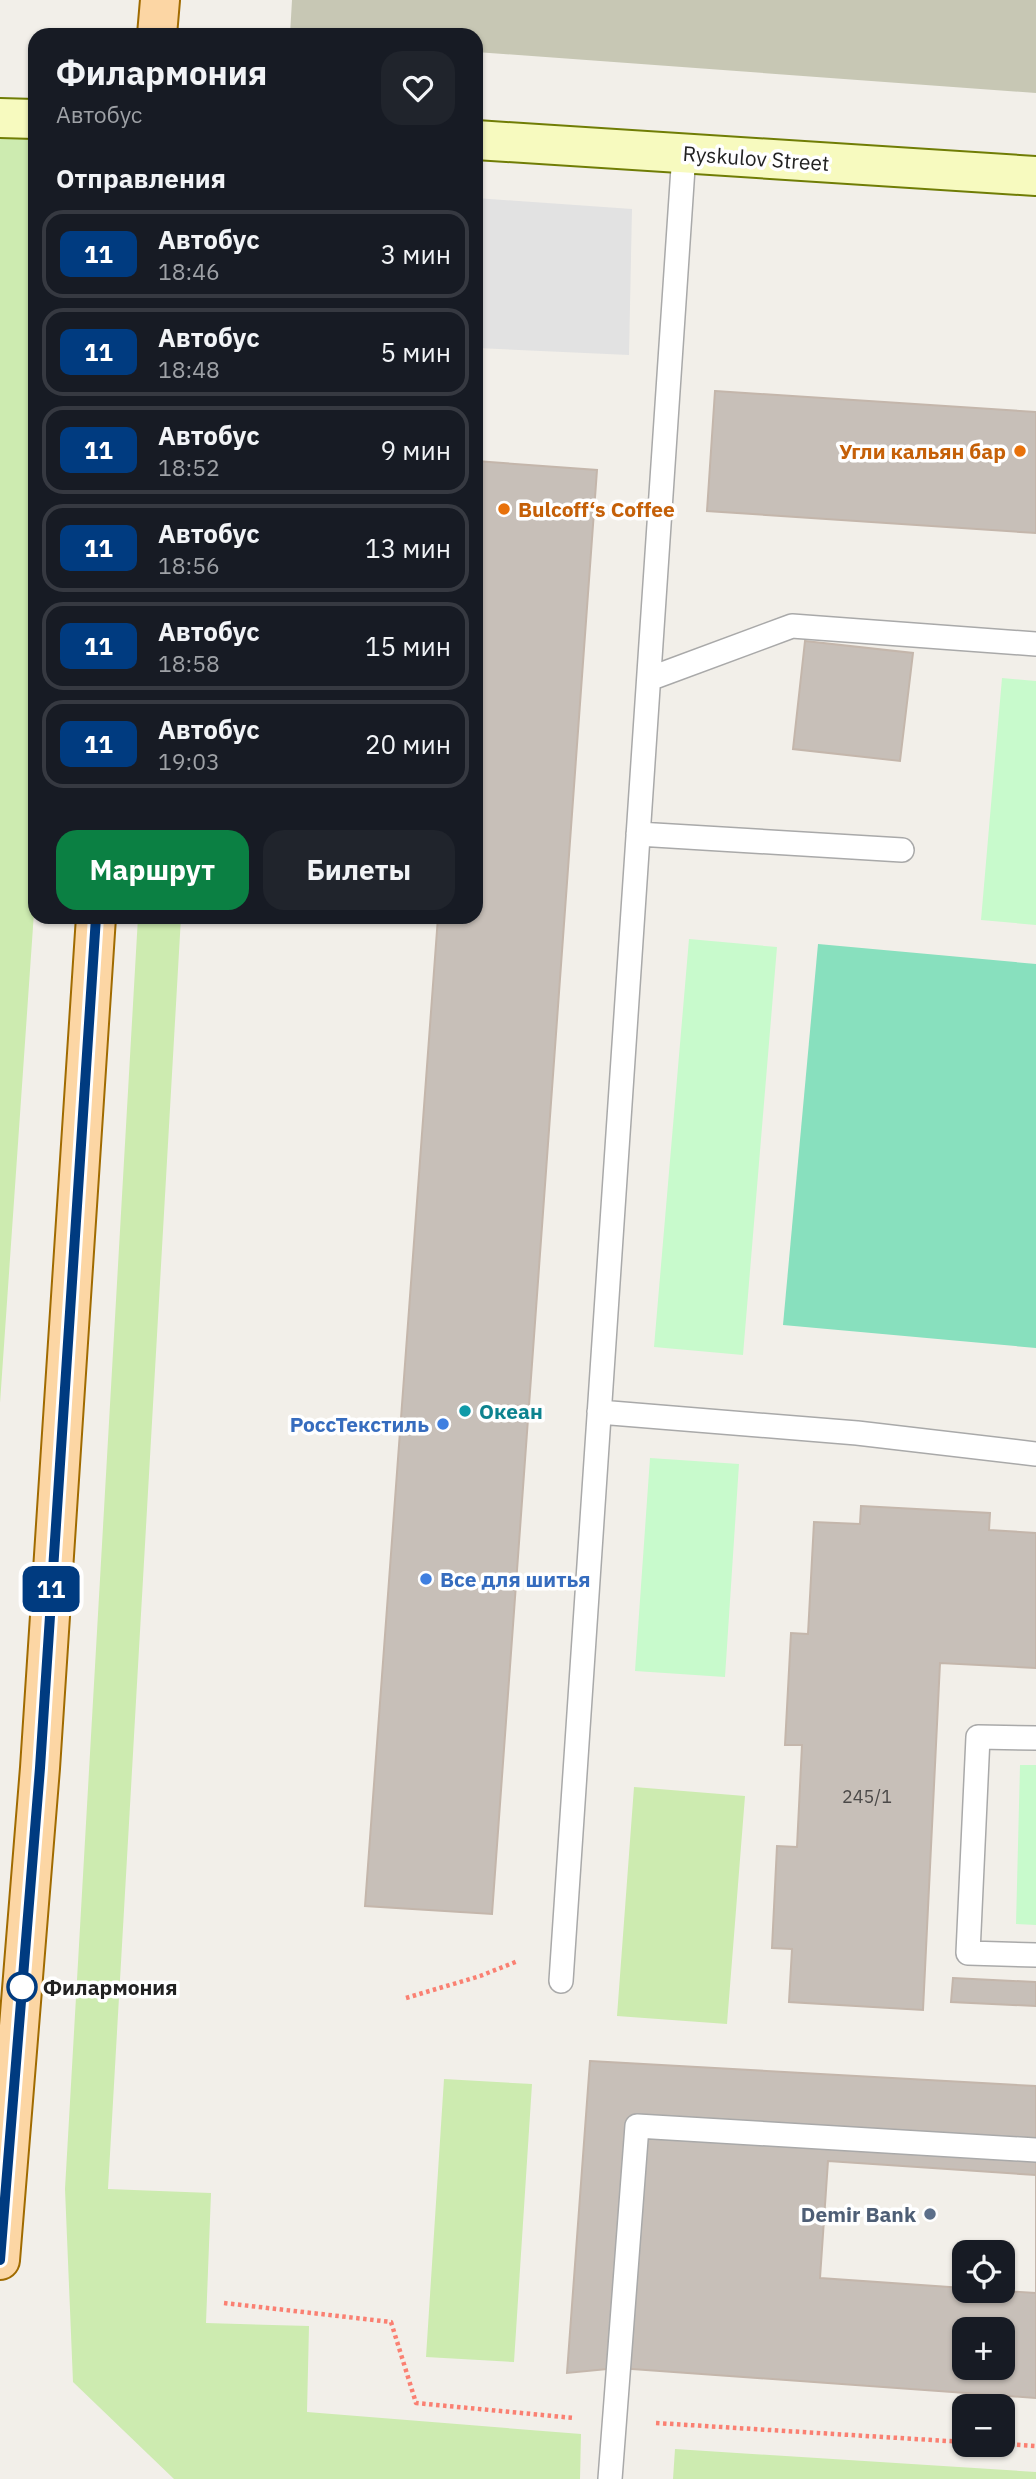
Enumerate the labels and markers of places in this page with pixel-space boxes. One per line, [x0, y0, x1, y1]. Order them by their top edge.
place label: Угли кальян бар [839, 437, 1006, 465]
marker: Угли кальян бар [1012, 443, 1028, 459]
place label: Bulcoff‘s Coffee [518, 495, 675, 523]
marker: Bulcoff‘s Coffee [496, 501, 512, 517]
place label: Океан [479, 1397, 543, 1425]
marker: Океан [457, 1403, 473, 1419]
place label: РоссТекстиль [290, 1410, 429, 1438]
marker: РоссТекстиль [435, 1416, 451, 1432]
place label: Все для шитья [440, 1565, 591, 1593]
marker: Все для шитья [418, 1571, 434, 1587]
marker: Филармония [7, 1972, 37, 2002]
place label: Филармония [43, 1973, 177, 2001]
place label: Demir Bank [801, 2200, 917, 2228]
marker: Demir Bank [922, 2206, 938, 2222]

